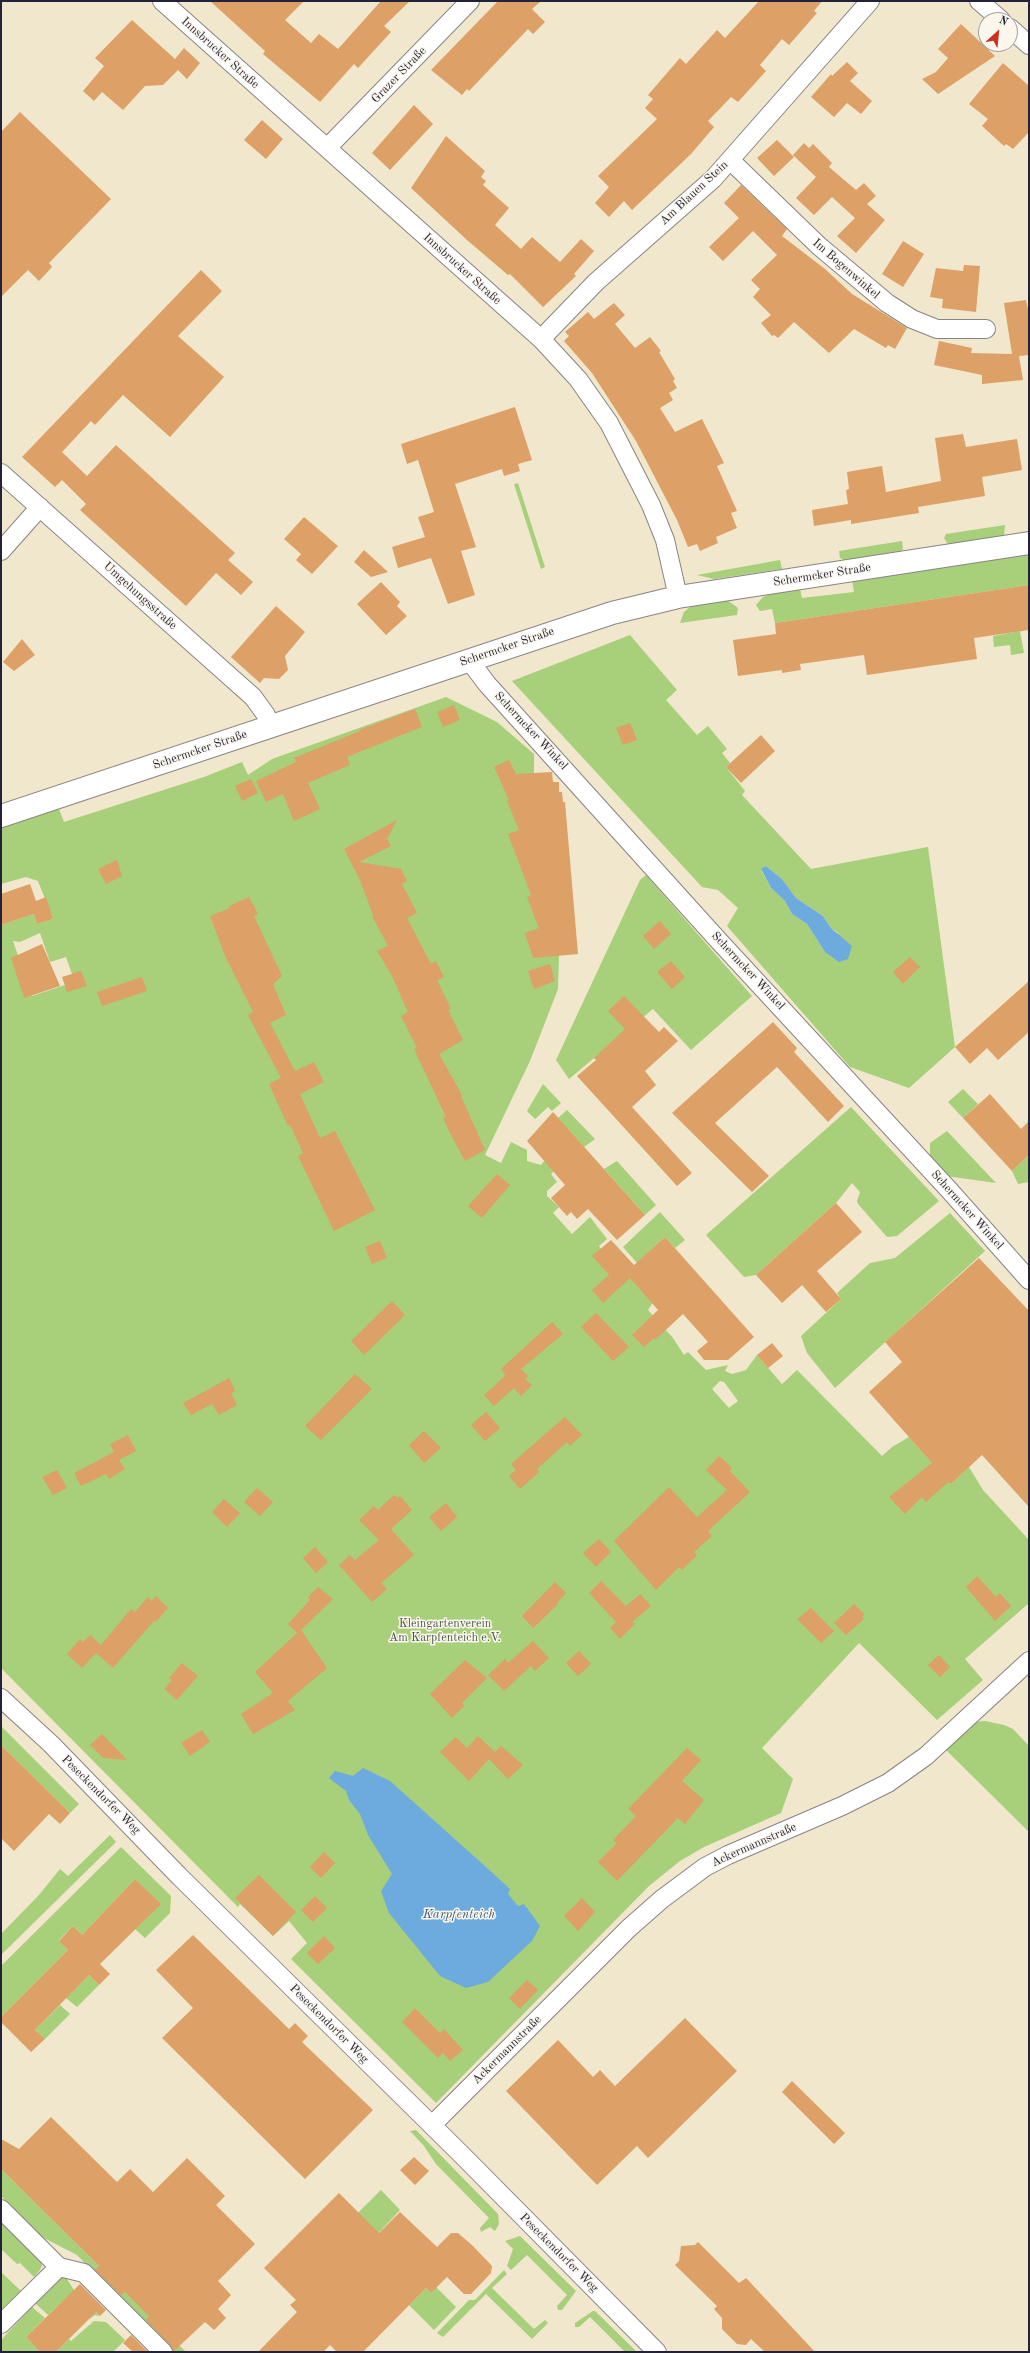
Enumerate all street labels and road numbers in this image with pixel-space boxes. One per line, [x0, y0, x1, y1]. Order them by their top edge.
street label: Innsbrucker Straße [178, 14, 262, 92]
street label: Grazer Straße [369, 44, 429, 106]
street label: Am Blauen Stein [657, 158, 731, 228]
street label: Innsbrucker Straße [420, 230, 504, 308]
street label: Im Bogenwinkel [809, 236, 883, 302]
street label: Umgehungsstraße [100, 559, 180, 633]
street label: Schermcker Straße [772, 560, 872, 590]
street label: Schermcker Straße [458, 624, 556, 670]
street label: Schermcker Winkel [491, 689, 571, 773]
street label: Schermcker Straße [151, 727, 249, 773]
street label: Schermcker Winkel [708, 929, 788, 1013]
street label: Schermcker Winkel [928, 1167, 1006, 1253]
street label: Peseckendorfer Weg [58, 1752, 144, 1838]
street label: Ackermannstraße [709, 1820, 799, 1870]
street label: Peseckendorfer Weg [286, 1981, 372, 2067]
street label: Ackermannstraße [470, 2013, 544, 2087]
street label: Peseckendorfer Weg [516, 2210, 602, 2296]

